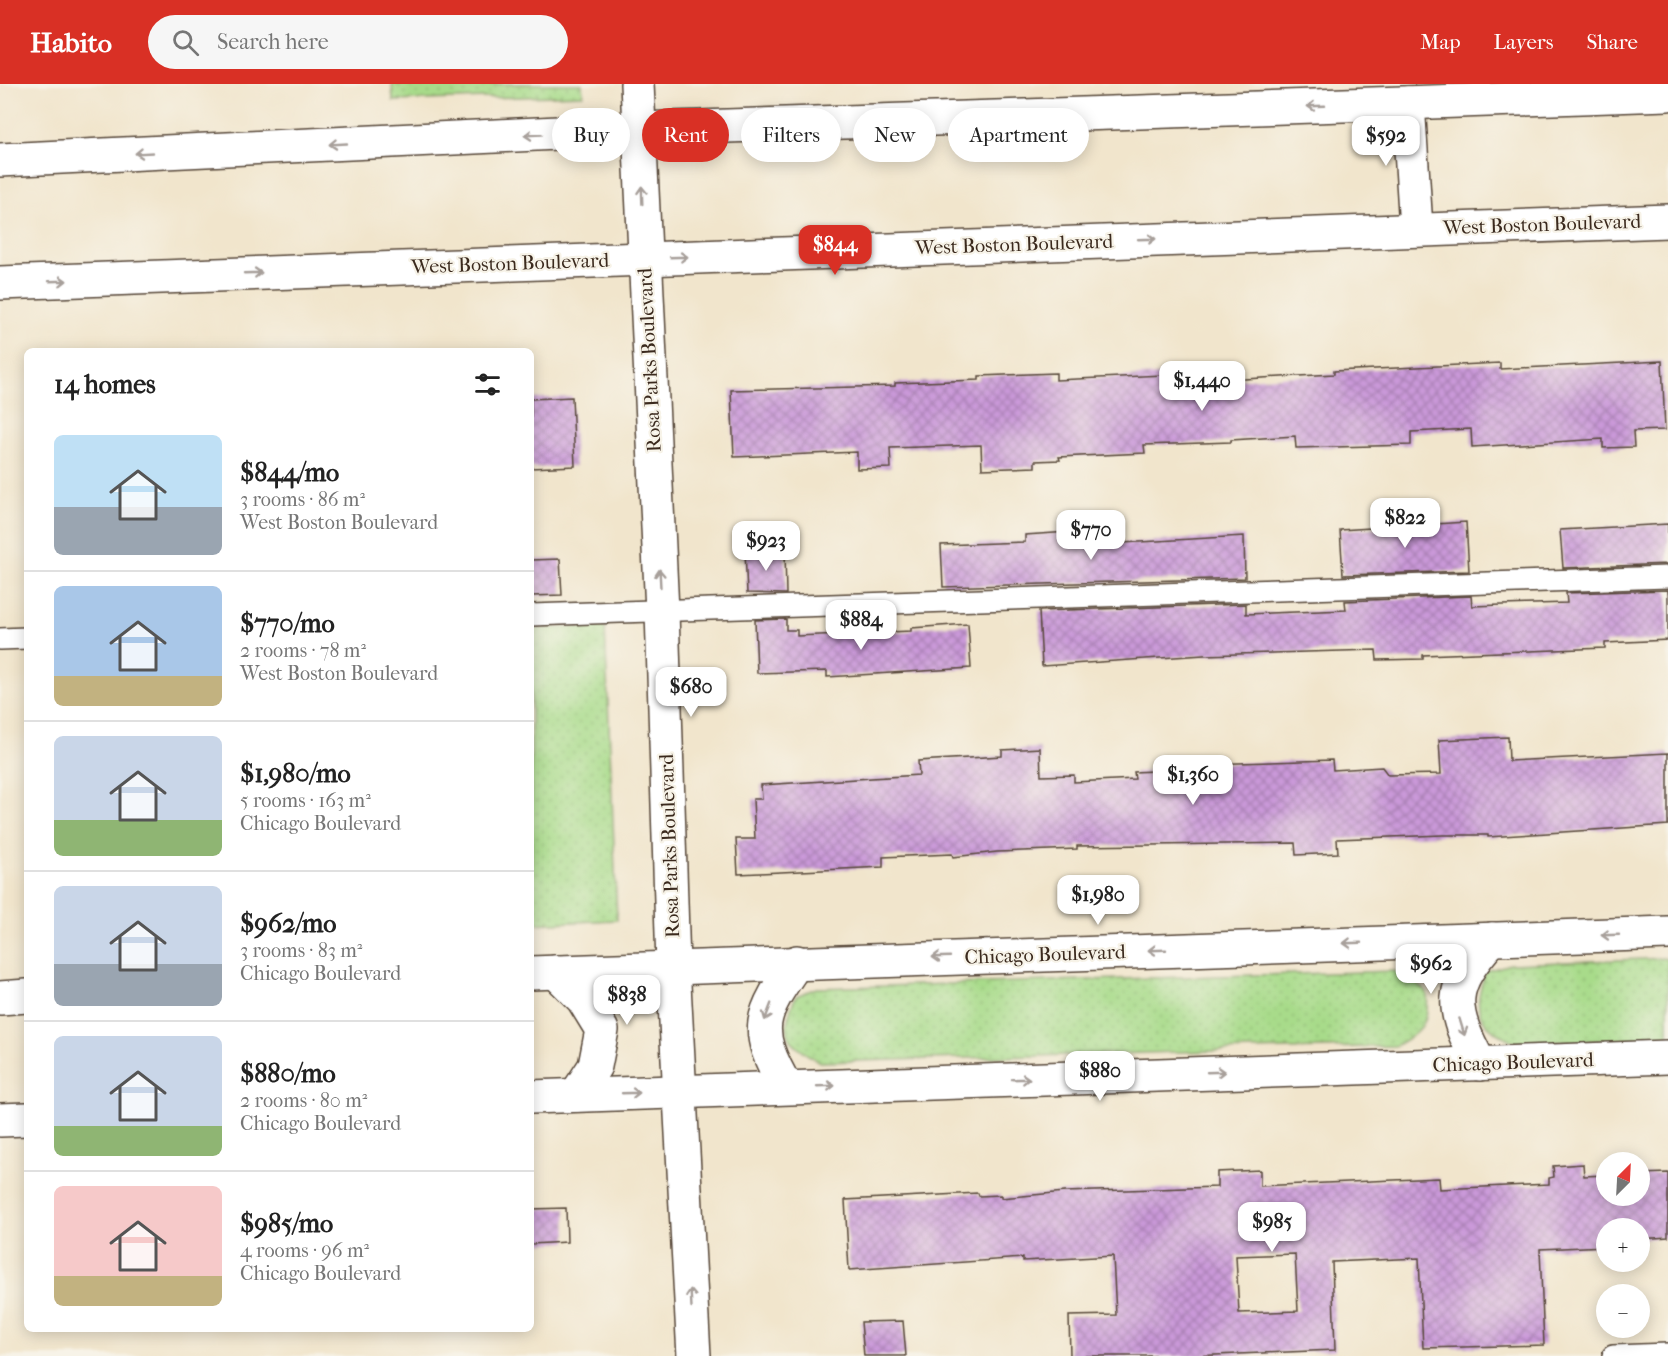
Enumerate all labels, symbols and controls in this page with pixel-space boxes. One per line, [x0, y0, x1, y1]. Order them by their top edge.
search box [148, 15, 568, 69]
text: Habito [30, 26, 112, 59]
icon: search [169, 26, 202, 59]
text: Search here [217, 29, 329, 55]
text: Map [1420, 30, 1461, 54]
text: Layers [1494, 30, 1553, 54]
text: Share [1586, 30, 1638, 54]
one-way arrow [1306, 100, 1326, 112]
chip: Buy [552, 108, 630, 162]
chip: Rent [642, 108, 729, 162]
chip: Filters [741, 108, 841, 162]
chip: New [853, 108, 936, 162]
chip: Apartment [948, 108, 1089, 162]
pin: $592 [1350, 116, 1422, 167]
text: $592 [1366, 124, 1406, 147]
one-way arrow [524, 129, 544, 140]
one-way arrow [329, 138, 349, 149]
one-way arrow [134, 148, 154, 159]
one-way arrow [637, 185, 648, 205]
street label: West Boston Boulevard [1442, 210, 1643, 239]
pin: $844 [799, 225, 871, 276]
street label: West Boston Boulevard [914, 230, 1115, 259]
text: $844 [813, 233, 857, 256]
one-way arrow [1136, 233, 1156, 244]
street label: West Boston Boulevard [410, 249, 611, 278]
one-way arrow [669, 251, 688, 263]
street label: Rosa Parks Boulevard [633, 266, 666, 453]
one-way arrow [243, 268, 263, 279]
one-way arrow [48, 275, 68, 286]
pin: $1,440 [1153, 361, 1251, 412]
icon: filters [471, 368, 504, 401]
text: 14 homes [54, 369, 156, 400]
text: $1,440 [1173, 369, 1231, 392]
text: $844/mo [240, 457, 339, 488]
icon: home [102, 459, 174, 531]
text: 3 rooms · 86 m² [240, 488, 365, 511]
pin: $822 [1369, 498, 1441, 549]
text: $822 [1384, 506, 1426, 529]
pin: $770 [1055, 510, 1127, 561]
text: West Boston Boulevard [240, 511, 438, 534]
text: $770 [1070, 518, 1112, 541]
pin: $923 [730, 521, 802, 572]
text: $923 [746, 529, 786, 552]
one-way arrow [655, 569, 666, 589]
pin: $884 [825, 600, 897, 651]
text: $770/mo [240, 608, 335, 639]
text: $884 [840, 608, 882, 631]
icon: home [102, 610, 174, 682]
text: 2 rooms · 78 m² [240, 639, 366, 662]
text: West Boston Boulevard [240, 662, 438, 685]
pin: $680 [655, 667, 727, 718]
text: $680 [670, 675, 712, 698]
street label: Rosa Parks Boulevard [655, 752, 684, 938]
pin: $1,360 [1144, 755, 1242, 806]
text: $1,980/mo [240, 758, 351, 789]
icon: home [102, 760, 174, 832]
text: $1,360 [1167, 763, 1219, 786]
text: 5 rooms · 163 m² [240, 789, 371, 812]
text: Chicago Boulevard [240, 812, 401, 835]
pin: $1,980 [1049, 875, 1147, 926]
text: $1,980 [1071, 883, 1125, 906]
text: $962/mo [240, 908, 336, 939]
icon: home [102, 910, 174, 982]
one-way arrow [1600, 929, 1620, 940]
one-way arrow [1342, 938, 1362, 949]
text: 3 rooms · 83 m² [240, 939, 363, 962]
street label: Chicago Boulevard [964, 940, 1127, 969]
one-way arrow [1147, 944, 1167, 956]
pin: $962 [1395, 944, 1467, 995]
one-way arrow [931, 952, 951, 963]
text: $962 [1410, 952, 1452, 975]
text: Chicago Boulevard [240, 962, 401, 985]
pin: $838 [591, 975, 663, 1026]
text: $838 [607, 983, 647, 1006]
one-way arrow [762, 1002, 773, 1021]
one-way arrow [1457, 1017, 1468, 1036]
street label: Chicago Boulevard [1432, 1048, 1595, 1077]
pin: $880 [1064, 1051, 1136, 1102]
text: $880/mo [240, 1058, 336, 1089]
text: $880 [1079, 1059, 1121, 1082]
icon: home [102, 1060, 174, 1132]
one-way arrow [1206, 1067, 1226, 1078]
one-way arrow [1011, 1073, 1031, 1085]
one-way arrow [816, 1080, 836, 1091]
one-way arrow [621, 1087, 641, 1098]
text: 2 rooms · 80 m² [240, 1089, 367, 1112]
text: Chicago Boulevard [240, 1112, 401, 1135]
north arrow [1596, 1152, 1650, 1206]
map controls [1596, 1152, 1650, 1338]
pin: $985 [1236, 1202, 1308, 1253]
text: $985/mo [240, 1208, 333, 1239]
icon: home [102, 1210, 174, 1282]
text: $985 [1252, 1210, 1292, 1233]
button: + [1596, 1218, 1650, 1272]
text: 4 rooms · 96 m² [240, 1239, 369, 1262]
text: Chicago Boulevard [240, 1262, 401, 1285]
button: − [1596, 1284, 1650, 1338]
one-way arrow [685, 1288, 696, 1308]

